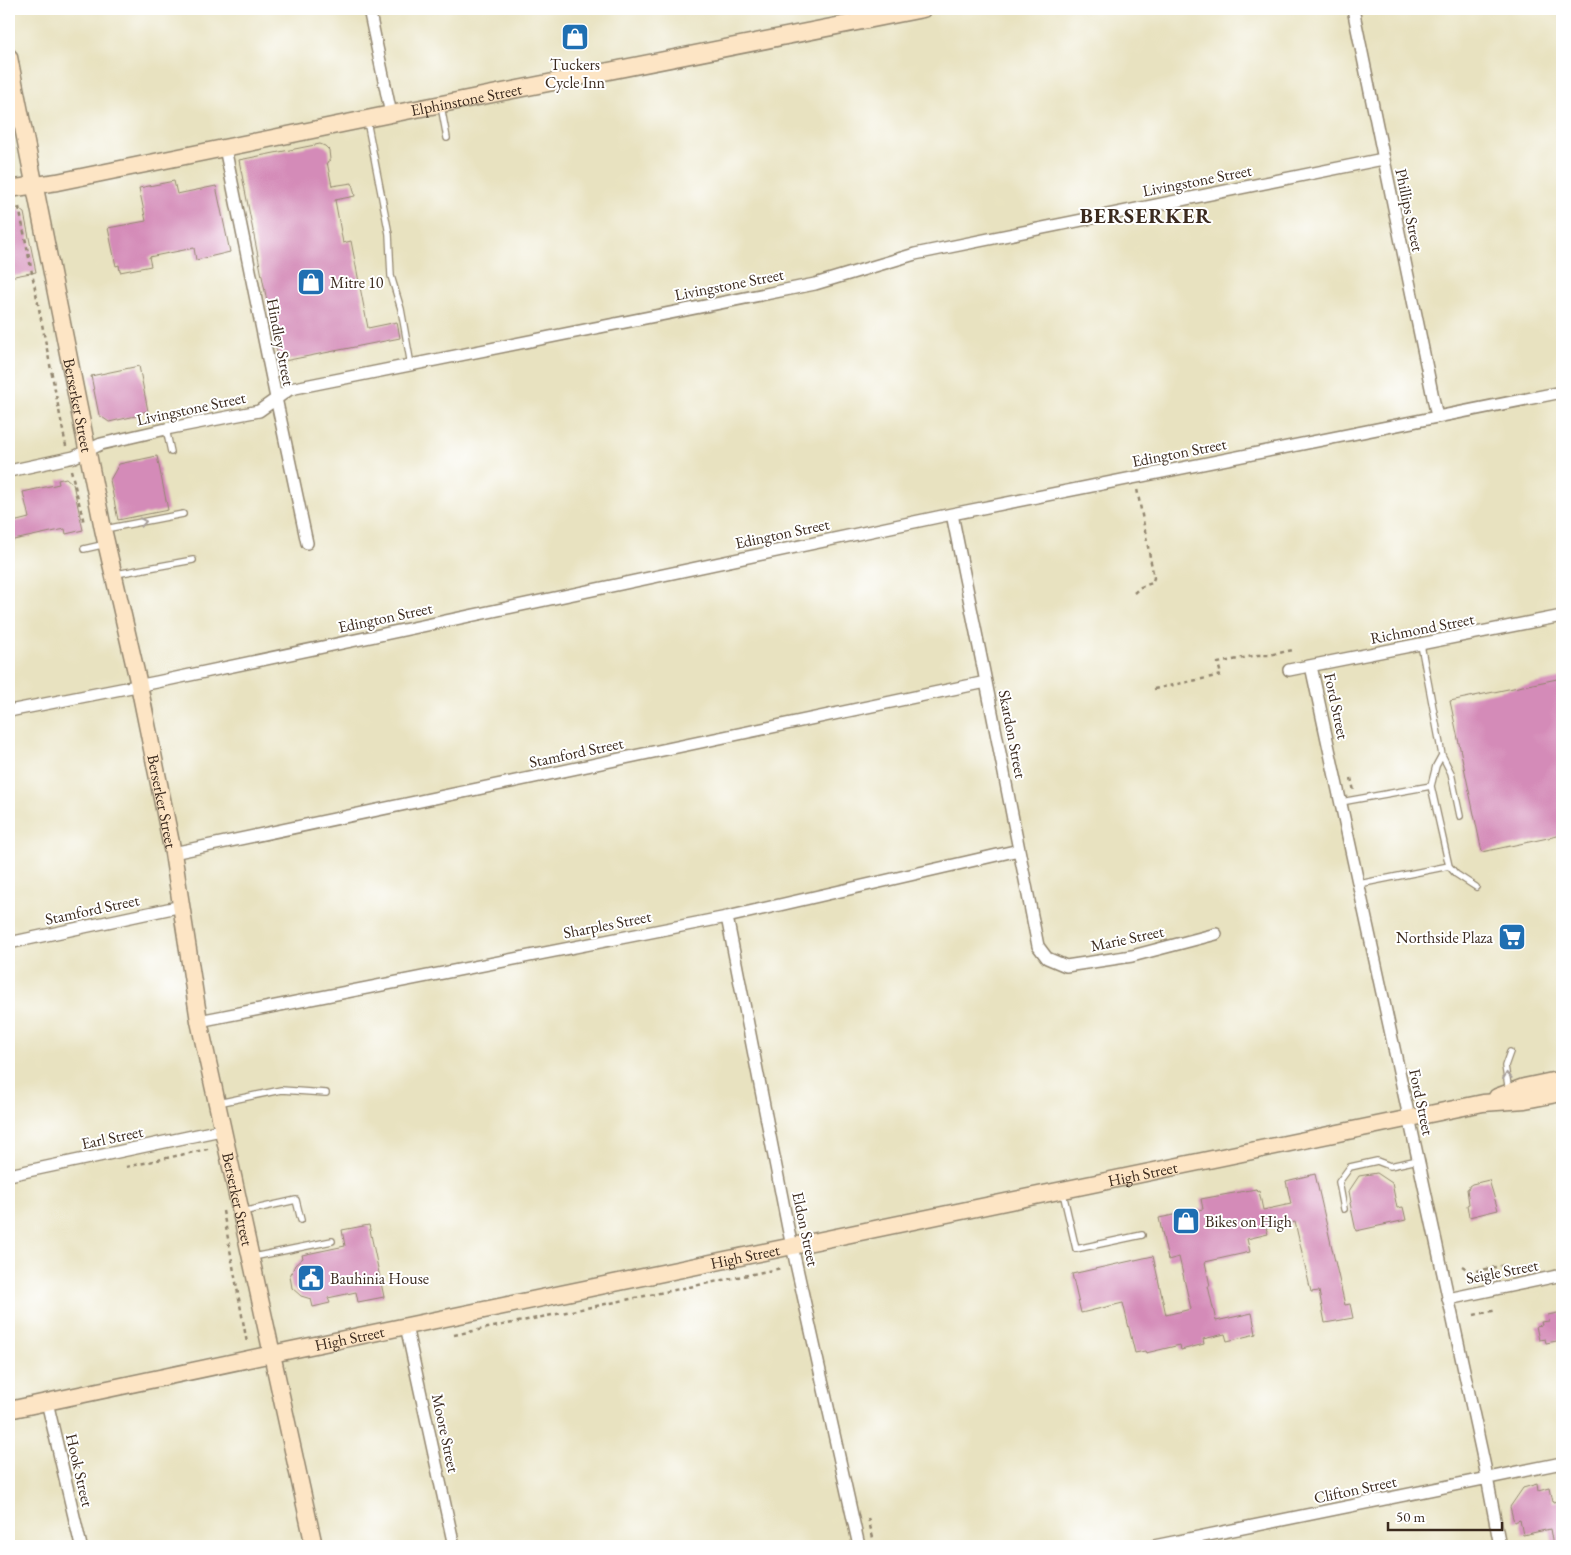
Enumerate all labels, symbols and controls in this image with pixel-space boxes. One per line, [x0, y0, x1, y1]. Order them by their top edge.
shop icon: Tuckers Cycle Inn [560, 22, 590, 52]
place label: Tuckers Cycle Inn [545, 54, 606, 93]
street label: Elphinstone Street [409, 78, 524, 121]
street label: Livingstone Street [1141, 160, 1253, 201]
street label: Phillips Street [1390, 167, 1429, 254]
district label: BERSERKER [1080, 202, 1212, 229]
street label: Livingstone Street [673, 264, 785, 305]
shop icon: Mitre 10 [296, 267, 326, 297]
place label: Mitre 10 [330, 272, 384, 293]
street label: Hindley Street [262, 296, 299, 388]
street label: Berserker Street [58, 356, 97, 454]
street label: Livingstone Street [135, 387, 247, 430]
street label: Edington Street [1130, 433, 1228, 472]
street label: Edington Street [733, 513, 831, 554]
one-way arrow [139, 517, 147, 527]
street label: Edington Street [336, 597, 434, 638]
street label: Richmond Street [1368, 608, 1476, 649]
street label: Ford Street [1319, 671, 1354, 741]
street label: Skardon Street [994, 688, 1031, 780]
street label: Stamford Street [527, 732, 625, 773]
street label: Berserker Street [142, 753, 182, 850]
street label: Stamford Street [43, 889, 141, 930]
street label: Sharples Street [561, 906, 653, 943]
street label: Marie Street [1089, 920, 1166, 956]
supermarket icon: Northside Plaza [1497, 922, 1527, 952]
place label: Northside Plaza [1396, 927, 1494, 948]
street label: Ford Street [1404, 1067, 1439, 1137]
one-way arrow [1502, 1072, 1513, 1080]
street label: Earl Street [79, 1121, 145, 1154]
street label: Berserker Street [217, 1150, 258, 1248]
street label: High Street [1106, 1157, 1179, 1191]
street label: Eldon Street [787, 1190, 824, 1268]
shop icon: Bikes on High [1171, 1206, 1201, 1236]
place label: Bikes on High [1205, 1211, 1292, 1232]
street label: High Street [708, 1239, 782, 1274]
street label: Seigle Street [1464, 1254, 1540, 1289]
public building icon: Bauhinia House [296, 1263, 326, 1293]
place label: Bauhinia House [330, 1268, 429, 1289]
street label: High Street [313, 1321, 386, 1356]
street label: Moore Street [427, 1392, 464, 1474]
street label: Hook Street [61, 1431, 98, 1509]
street label: Clifton Street [1312, 1470, 1398, 1508]
scale bar [1388, 1500, 1502, 1532]
text: 50 m [1396, 1507, 1425, 1526]

